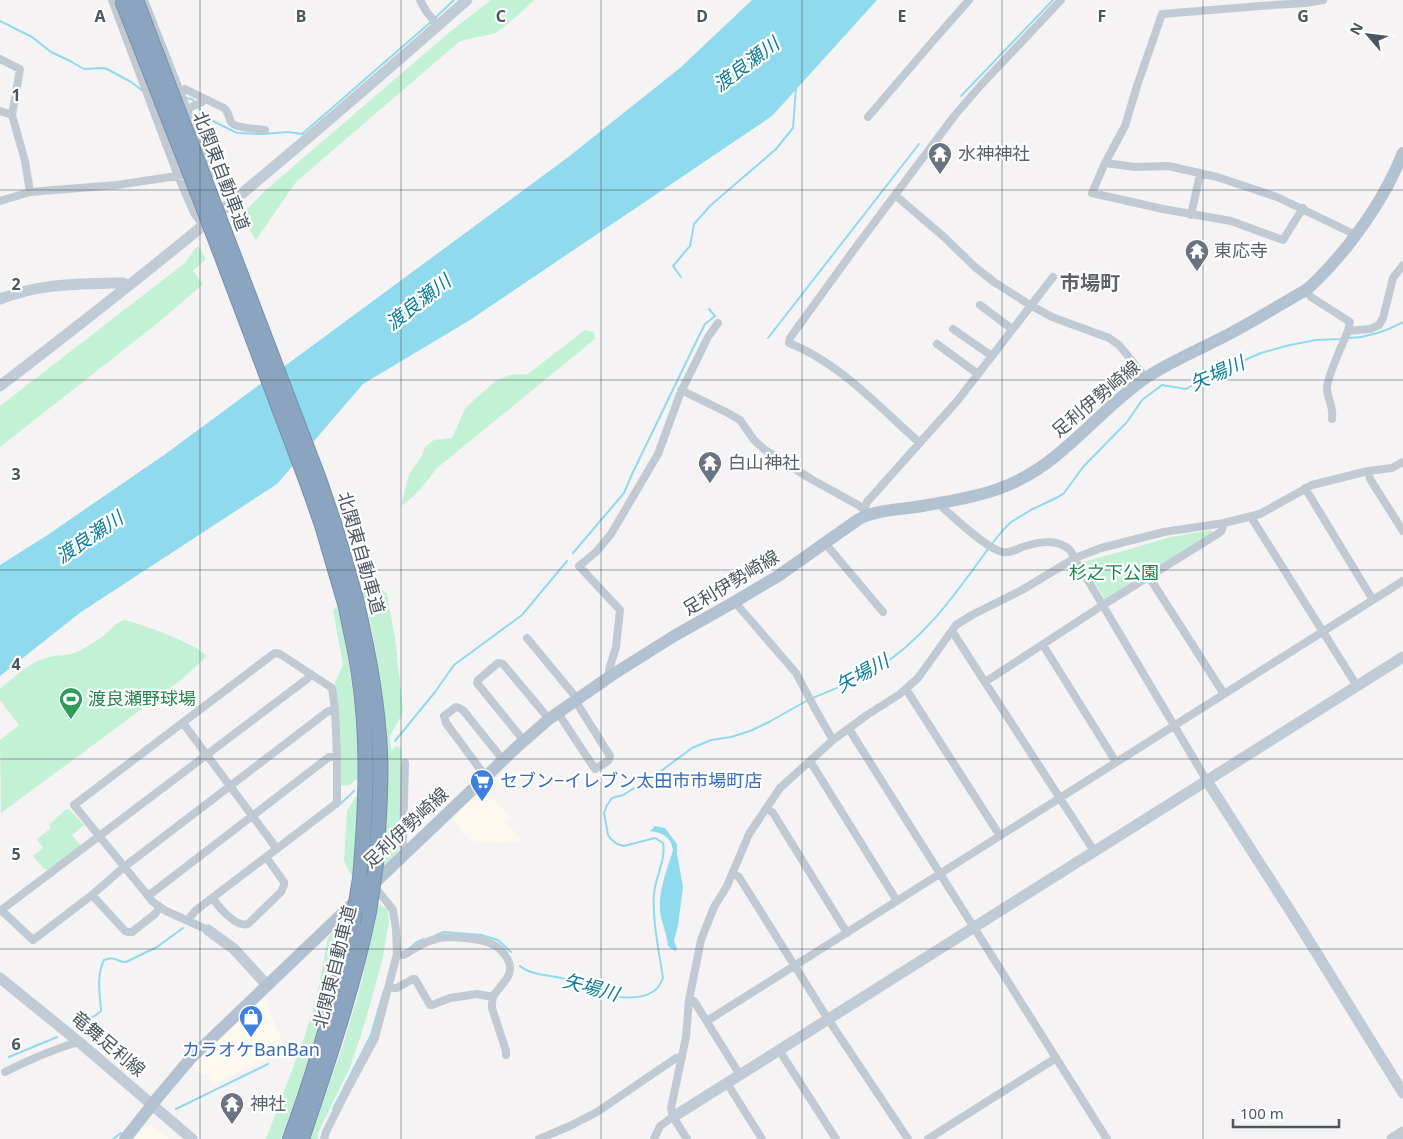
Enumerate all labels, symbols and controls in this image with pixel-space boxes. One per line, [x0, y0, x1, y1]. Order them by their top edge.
text: A [94, 5, 106, 27]
text: B [296, 5, 306, 27]
text: C [496, 5, 506, 27]
text: D [696, 5, 708, 27]
text: E [898, 5, 907, 27]
text: F [1098, 5, 1106, 27]
text: G [1297, 5, 1309, 27]
north arrow [1343, 10, 1393, 60]
text: N [1345, 19, 1367, 38]
water label: 渡良瀬川 [708, 30, 786, 97]
text: 1 [11, 84, 21, 106]
street label: 北関東自動車道 [188, 108, 256, 234]
temple icon: 水神神社 [927, 141, 953, 175]
place label: 水神神社 [958, 141, 1030, 165]
temple icon: 東応寺 [1184, 238, 1210, 272]
place label: 東応寺 [1214, 238, 1268, 262]
water label: 渡良瀬川 [380, 267, 458, 336]
district label: 市場町 [1060, 269, 1120, 296]
text: 2 [11, 273, 21, 295]
water label: 矢場川 [1186, 349, 1250, 396]
street label: 足利伊勢崎線 [1046, 354, 1144, 442]
temple icon: 白山神社 [697, 450, 723, 484]
place label: 白山神社 [728, 450, 800, 474]
text: 3 [11, 463, 21, 485]
street label: 北関東自動車道 [333, 489, 391, 617]
water label: 渡良瀬川 [50, 504, 129, 569]
street label: 足利伊勢崎線 [678, 544, 783, 620]
park label: 杉之下公園 [1069, 560, 1159, 584]
water label: 矢場川 [831, 647, 895, 698]
text: 4 [11, 653, 21, 675]
sports icon: 渡良瀬野球場 [58, 686, 84, 720]
place label: 渡良瀬野球場 [88, 686, 196, 710]
supermarket icon: セブン−イレブン太田市市場町店 [469, 768, 495, 802]
place label: セブン−イレブン太田市市場町店 [500, 768, 762, 792]
street label: 足利伊勢崎線 [358, 782, 453, 873]
text: 5 [11, 843, 21, 865]
street label: 北関東自動車道 [307, 903, 361, 1031]
water label: 矢場川 [560, 967, 624, 1007]
shop icon: カラオケBanBan [238, 1004, 264, 1038]
street label: 竜舞足利線 [66, 1005, 151, 1081]
text: 6 [11, 1033, 21, 1055]
place label: カラオケBanBan [182, 1037, 320, 1061]
temple icon: 神社 [219, 1091, 245, 1125]
place label: 神社 [250, 1091, 286, 1115]
scale bar [1233, 1096, 1339, 1128]
text: 100 m [1240, 1103, 1284, 1123]

